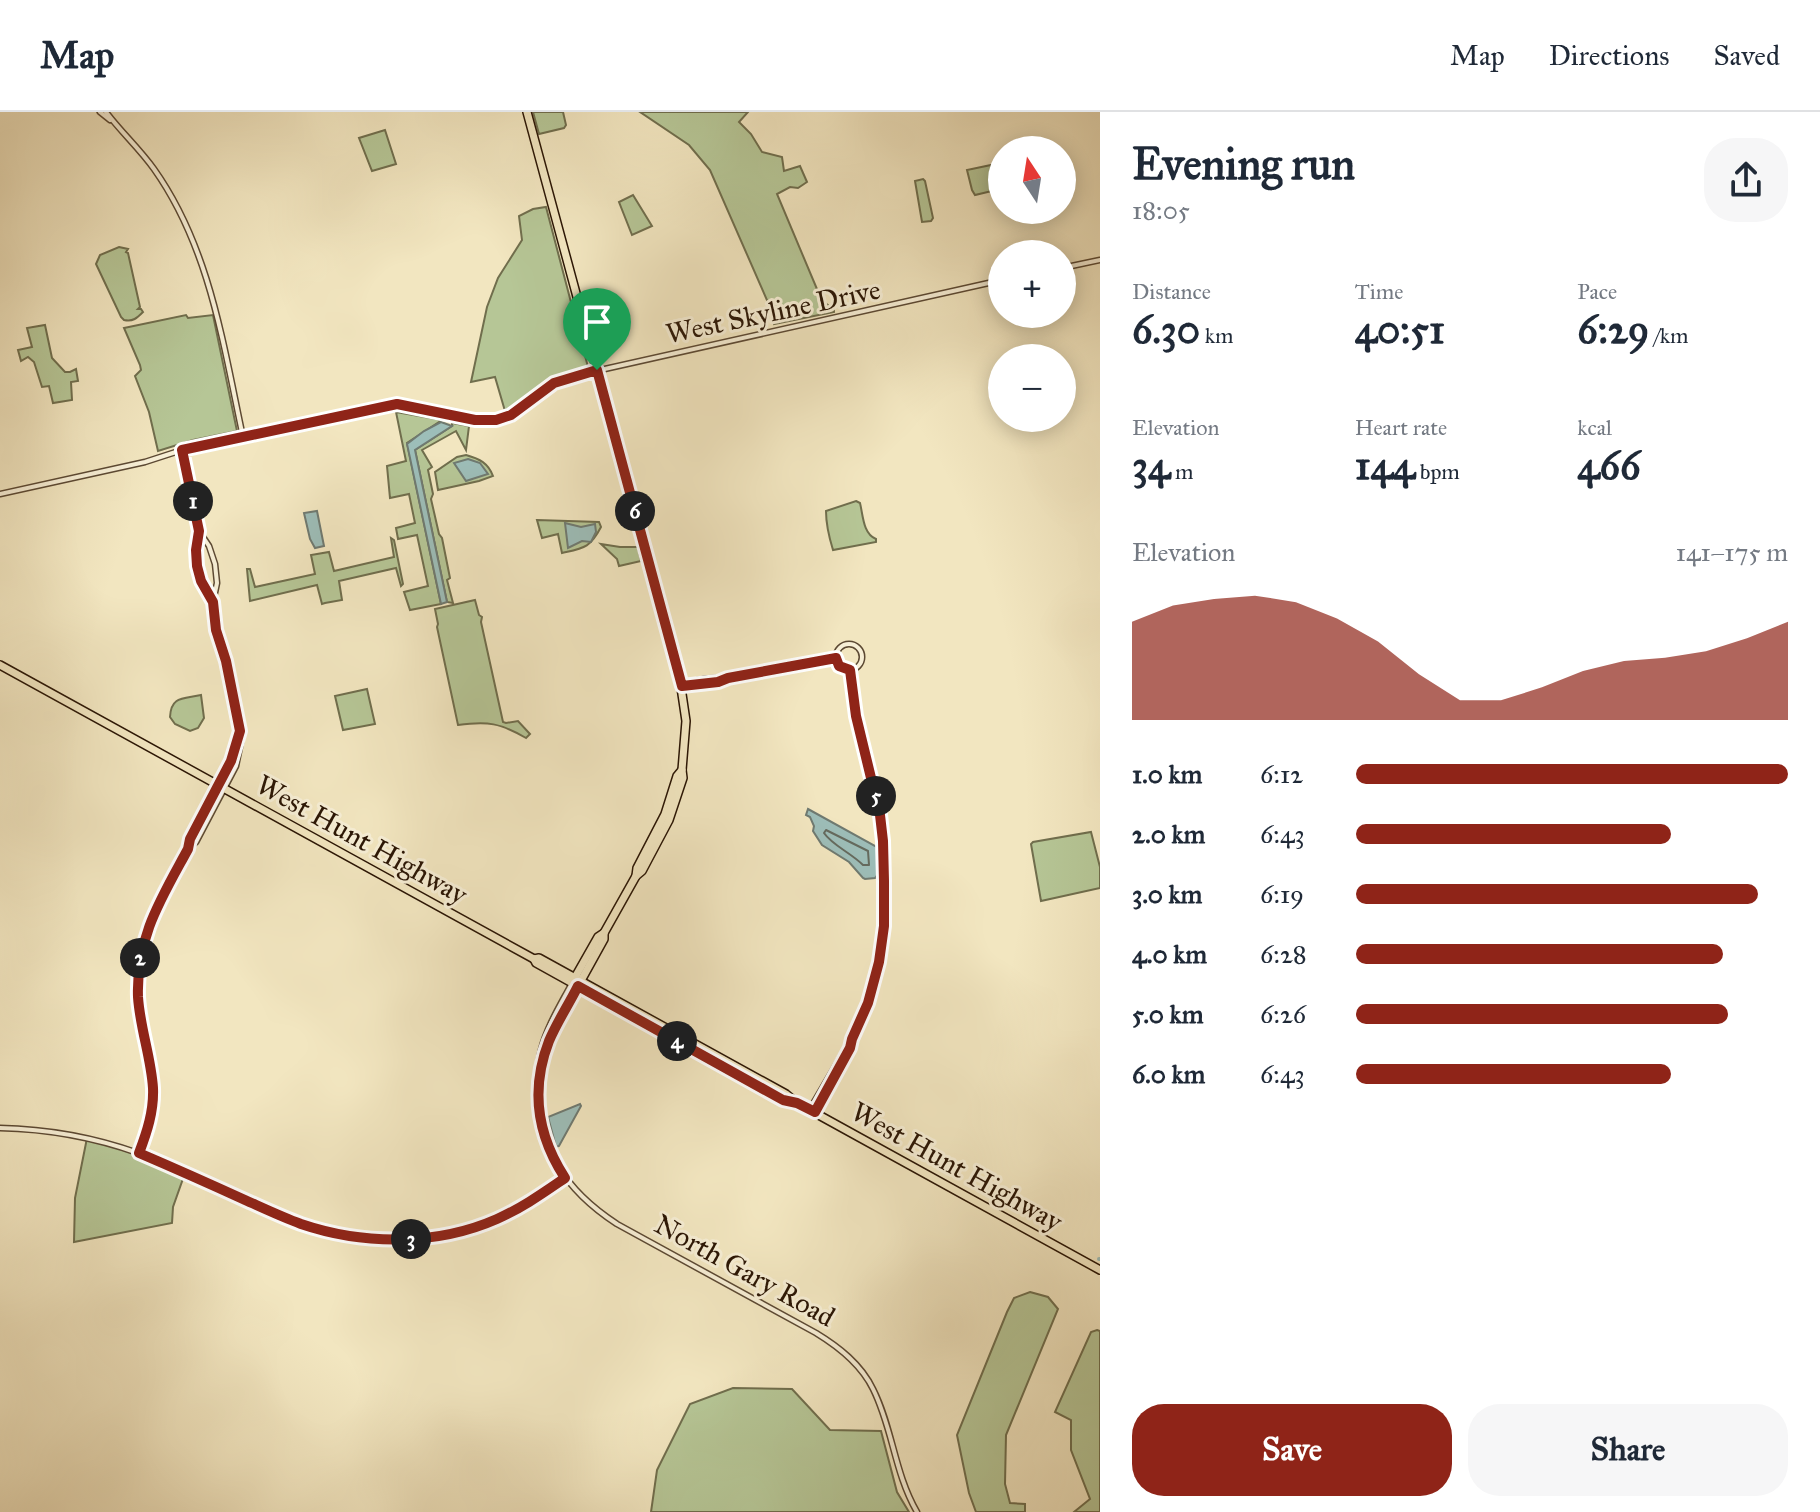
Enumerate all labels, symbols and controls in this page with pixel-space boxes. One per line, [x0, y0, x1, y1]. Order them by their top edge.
text: Map [40, 32, 114, 78]
text: Map [1450, 38, 1505, 73]
text: Directions [1549, 38, 1670, 73]
text: Saved [1714, 38, 1780, 73]
north arrow [988, 136, 1076, 224]
map controls [988, 136, 1076, 432]
text: Evening run [1132, 137, 1355, 191]
button: share [1704, 138, 1788, 222]
text: 18:05 [1132, 194, 1190, 226]
button: + [988, 240, 1076, 328]
street label: West Skyline Drive [663, 272, 883, 351]
text: Distance [1132, 278, 1211, 305]
text: Time [1355, 278, 1403, 305]
text: Pace [1577, 278, 1617, 305]
pin [563, 288, 631, 370]
icon: arrive [575, 300, 619, 344]
text: 6.30 [1132, 305, 1200, 354]
text: 40:51 [1355, 305, 1445, 354]
text: 6:29 [1577, 305, 1649, 354]
text: km [1200, 322, 1234, 349]
text: /km [1649, 322, 1688, 349]
button: − [988, 344, 1076, 432]
text: Elevation [1132, 414, 1219, 441]
text: Heart rate [1355, 414, 1447, 441]
text: kcal [1577, 414, 1612, 441]
text: 34 [1132, 441, 1170, 490]
text: 144 [1355, 441, 1415, 490]
text: 466 [1577, 441, 1641, 490]
text: m [1170, 458, 1194, 485]
text: bpm [1415, 458, 1460, 485]
pin: 1 [173, 481, 213, 521]
text: 1 [189, 487, 197, 514]
pin: 6 [615, 491, 655, 531]
text: 6 [629, 497, 641, 524]
text: Elevation [1132, 536, 1235, 568]
text: 141–175 m [1676, 536, 1788, 568]
text: 1.0 km [1132, 758, 1202, 790]
text: 6:12 [1260, 758, 1303, 790]
street label: West Hunt Highway [250, 767, 474, 912]
pin: 5 [856, 776, 896, 816]
text: 5 [871, 782, 881, 809]
text: 2.0 km [1132, 818, 1205, 850]
text: 6:43 [1260, 818, 1305, 850]
text: 3.0 km [1132, 878, 1202, 910]
text: 6:19 [1260, 878, 1304, 910]
pin: 2 [120, 938, 160, 978]
text: 4.0 km [1132, 938, 1207, 970]
text: 6:28 [1260, 938, 1307, 970]
text: 2 [135, 944, 145, 971]
text: 5.0 km [1132, 998, 1204, 1030]
text: 6:26 [1260, 998, 1306, 1030]
pin: 4 [657, 1021, 697, 1061]
text: 4 [671, 1027, 683, 1054]
text: 6.0 km [1132, 1058, 1205, 1090]
text: 6:43 [1260, 1058, 1305, 1090]
street label: West Hunt Highway [845, 1094, 1069, 1239]
street label: North Gary Road [648, 1206, 841, 1334]
pin: 3 [391, 1219, 431, 1259]
text: 3 [407, 1225, 415, 1252]
button: Save [1132, 1404, 1452, 1496]
button: Share [1468, 1404, 1788, 1496]

